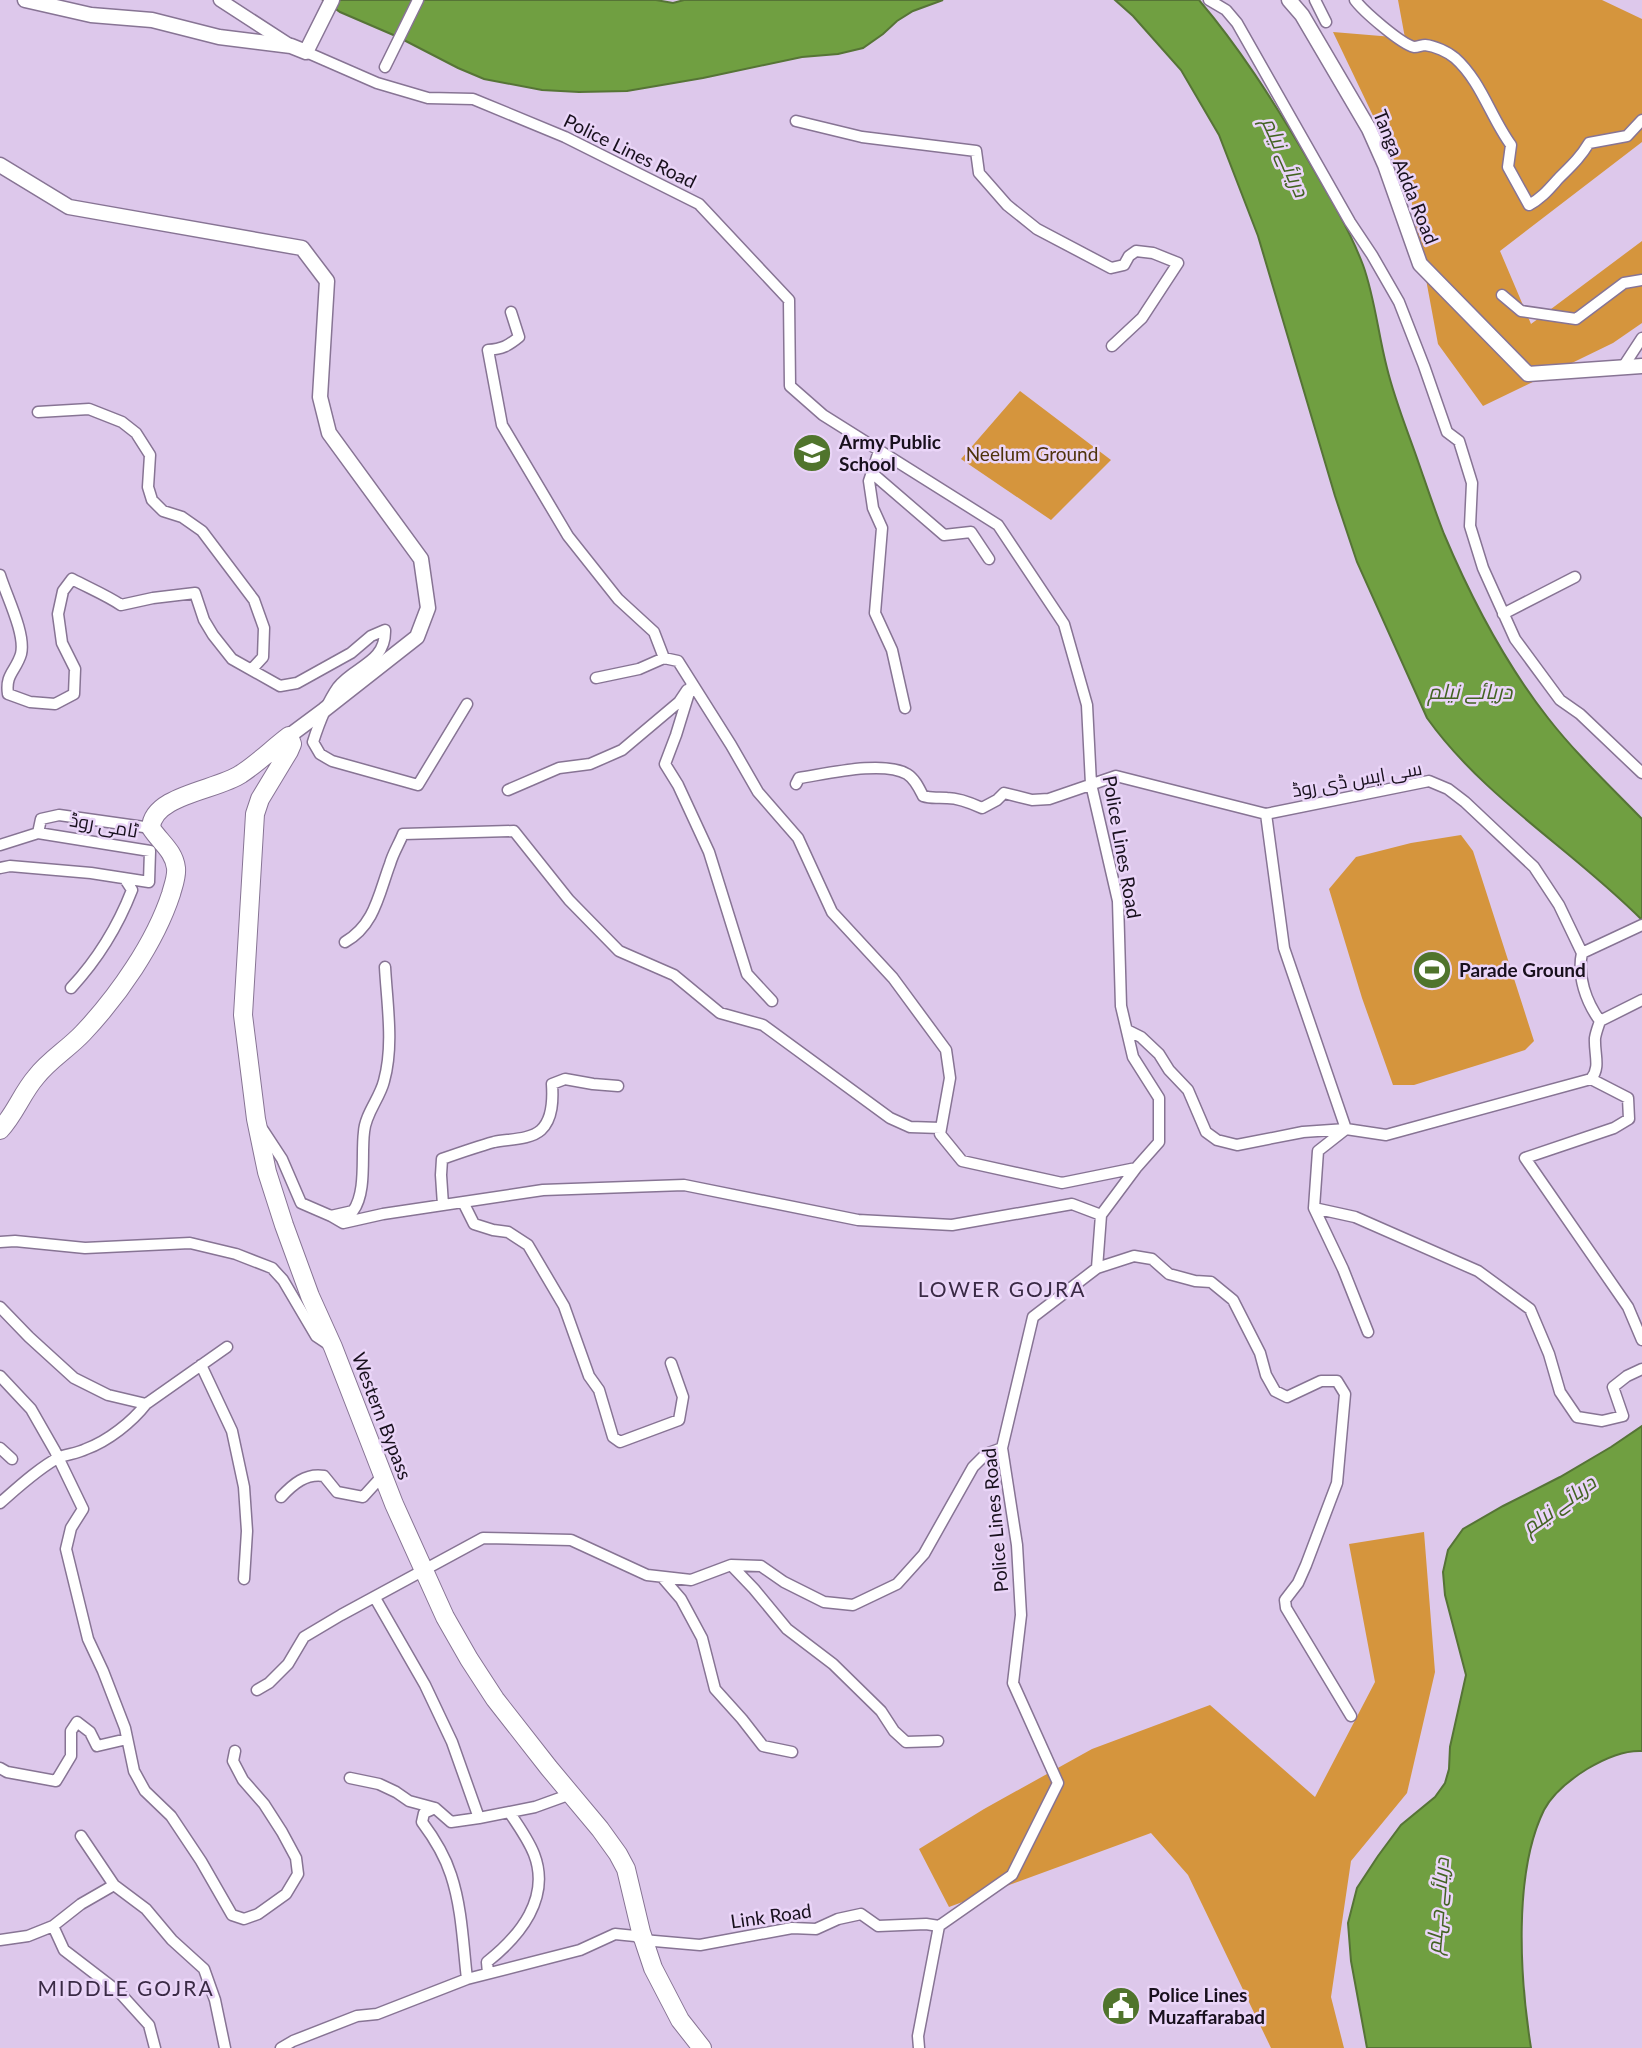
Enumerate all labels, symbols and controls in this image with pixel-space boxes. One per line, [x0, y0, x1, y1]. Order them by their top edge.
street label: Tanga Adda Road [1369, 106, 1444, 247]
street label: Police Lines Road [560, 108, 700, 193]
water label: دریائے نیلم [1255, 112, 1315, 202]
place label: Army Public School [838, 430, 941, 475]
school or university icon: Army Public School [791, 432, 833, 474]
park label: Neelum Ground [966, 442, 1098, 465]
water label: دریائے نیلم [1427, 678, 1513, 706]
street label: سی ایس ڈی روڈ [1290, 756, 1424, 802]
street label: Police Lines Road [1099, 774, 1146, 920]
street label: ٹامی روڈ [68, 807, 141, 843]
sports icon: Parade Ground [1411, 949, 1453, 991]
place label: Parade Ground [1459, 958, 1586, 981]
district label: LOWER GOJRA [918, 1276, 1086, 1301]
street label: Western Bypass [348, 1349, 417, 1483]
street label: Police Lines Road [977, 1447, 1012, 1593]
water label: دریائے نیلم [1516, 1468, 1602, 1542]
water label: دریائے جہلم [1420, 1856, 1456, 1956]
street label: Link Road [729, 1898, 813, 1933]
district label: MIDDLE GOJRA [37, 1975, 215, 2000]
place label: Police Lines Muzaffarabad [1148, 1983, 1265, 2028]
public building icon: Police Lines Muzaffarabad [1100, 1985, 1142, 2027]

